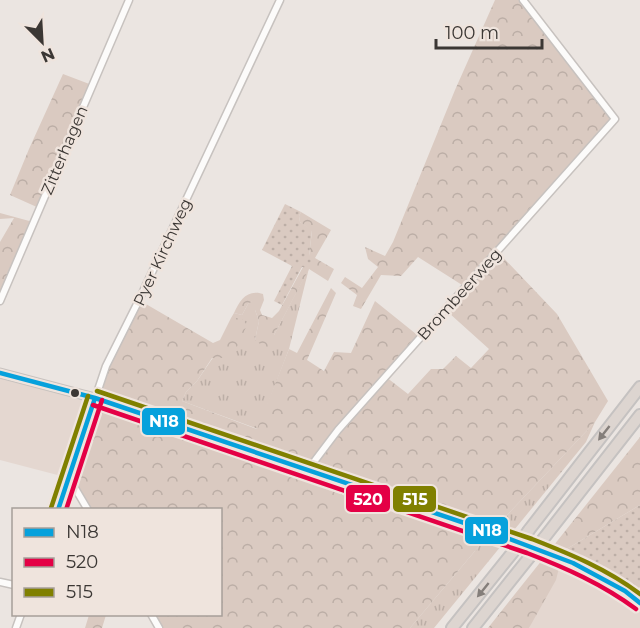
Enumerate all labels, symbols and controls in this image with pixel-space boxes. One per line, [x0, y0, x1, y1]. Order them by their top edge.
north arrow [12, 12, 72, 72]
scale bar [436, 12, 542, 50]
text: 100 m [445, 22, 499, 44]
text: N [38, 44, 58, 67]
street label: Zitterhagen [37, 103, 92, 197]
street label: Pyer Kirchweg [129, 196, 196, 309]
street label: Brombeerweg [413, 245, 505, 344]
unlabelled marker [69, 387, 81, 399]
line badge: N18 [141, 407, 186, 436]
text: N18 [149, 412, 179, 431]
one-way arrow [598, 425, 611, 441]
line badge: 520 [345, 484, 391, 513]
line badge: 515 [392, 485, 437, 513]
text: 520 [353, 490, 383, 509]
text: 515 [402, 490, 428, 509]
legend [12, 508, 222, 616]
line badge: N18 [464, 516, 509, 545]
text: N18 [66, 521, 99, 543]
text: N18 [472, 521, 502, 540]
text: 520 [66, 551, 98, 573]
text: 515 [66, 581, 93, 603]
one-way arrow [476, 582, 489, 598]

